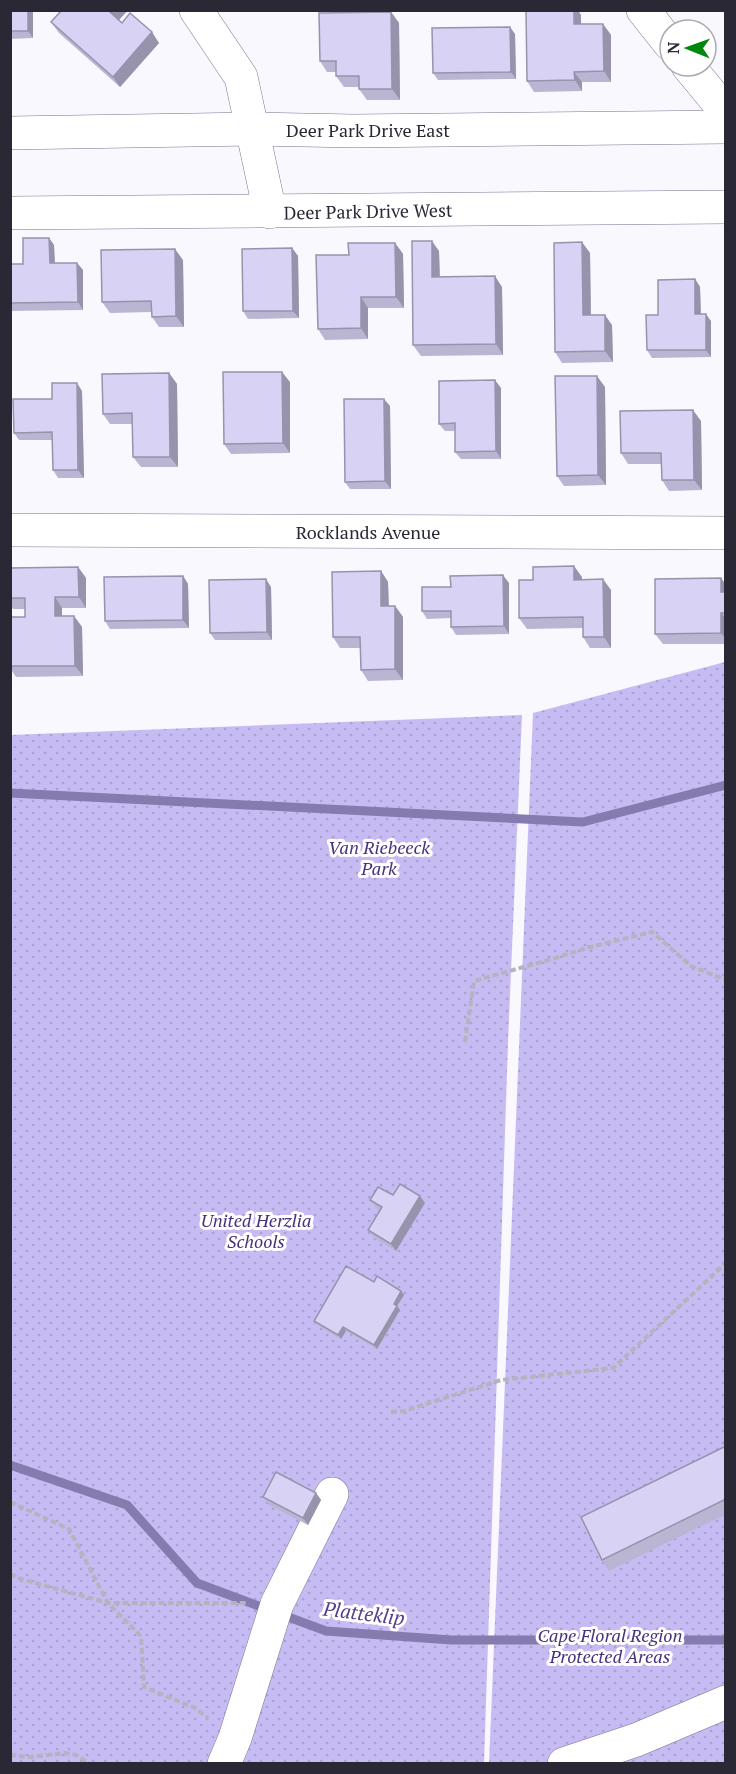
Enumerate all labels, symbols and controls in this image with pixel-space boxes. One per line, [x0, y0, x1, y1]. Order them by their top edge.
north arrow [658, 18, 718, 78]
text: N [662, 41, 684, 54]
street label: Deer Park Drive East [286, 118, 450, 142]
street label: Deer Park Drive West [283, 198, 453, 224]
street label: Rocklands Avenue [296, 520, 440, 544]
park label: Van Riebeeck Park [328, 835, 430, 880]
park label: United Herzlia Schools [201, 1208, 311, 1253]
water label: Platteklip [321, 1594, 407, 1631]
park label: Cape Floral Region Protected Areas [538, 1623, 682, 1668]

